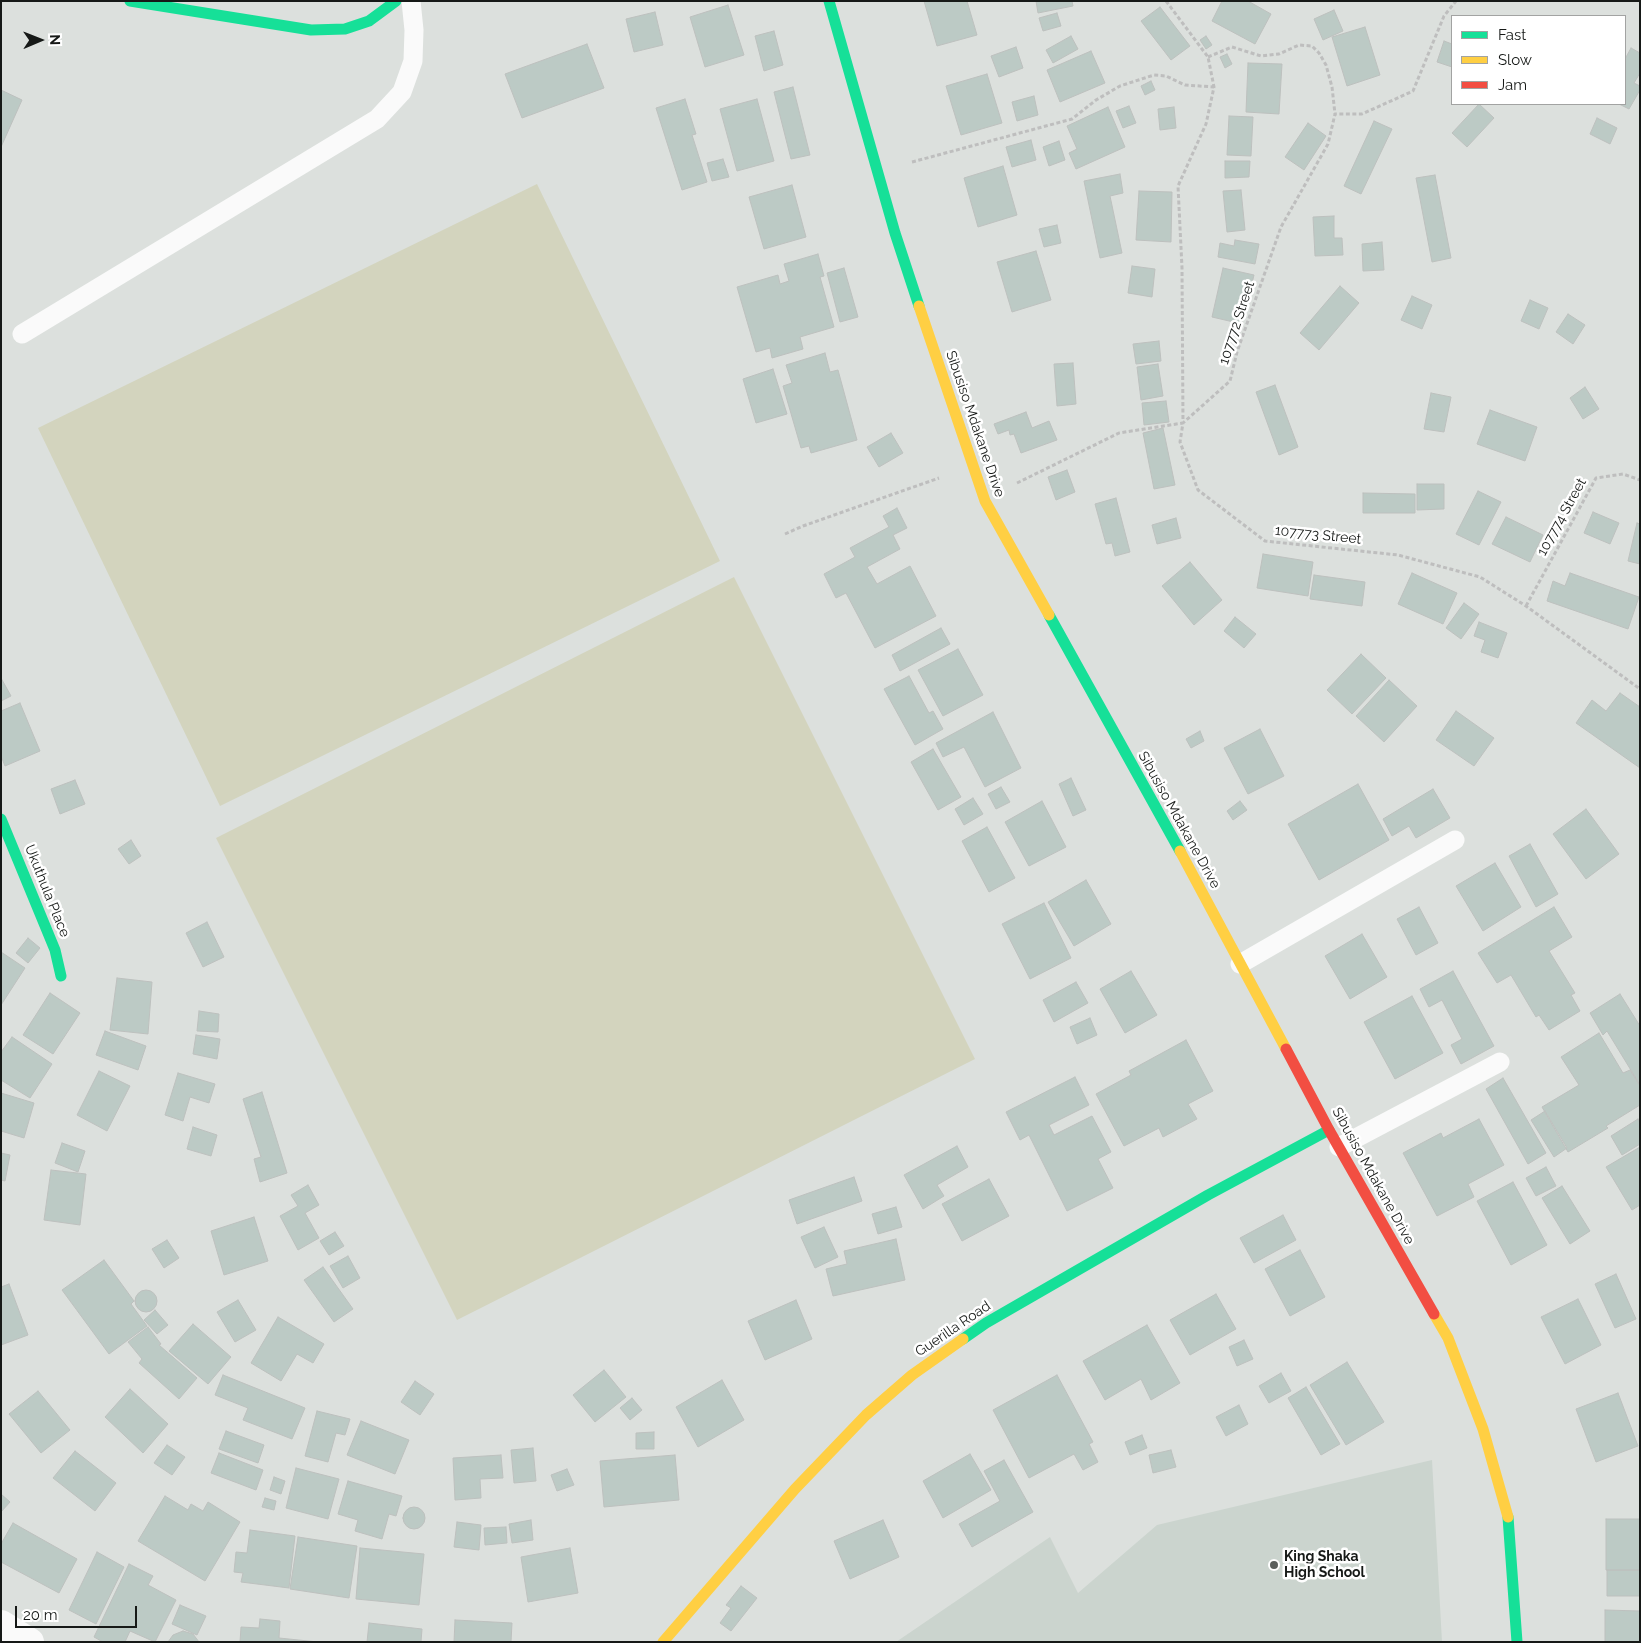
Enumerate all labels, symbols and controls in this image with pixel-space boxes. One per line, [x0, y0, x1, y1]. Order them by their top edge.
north arrow [15, 15, 65, 65]
legend [1451, 15, 1626, 105]
text: Fast [1498, 26, 1526, 44]
text: N [47, 34, 63, 45]
text: Slow [1498, 51, 1532, 69]
text: Jam [1498, 76, 1527, 94]
street label: 107772 Street [1216, 279, 1258, 367]
street label: Sibusiso Mdakane Drive [942, 349, 1008, 499]
street label: 107774 Street [1534, 475, 1590, 559]
street label: 107773 Street [1274, 522, 1362, 548]
street label: Sibusiso Mdakane Drive [1134, 749, 1224, 891]
street label: Ukuthula Place [21, 842, 73, 940]
street label: Sibusiso Mdakane Drive [1328, 1105, 1418, 1247]
street label: Guerilla Road [912, 1298, 994, 1360]
place label: King Shaka High School [1284, 1549, 1365, 1581]
marker: King Shaka High School [1268, 1559, 1280, 1571]
scale bar [18, 1596, 140, 1628]
text: 20 m [23, 1606, 58, 1624]

